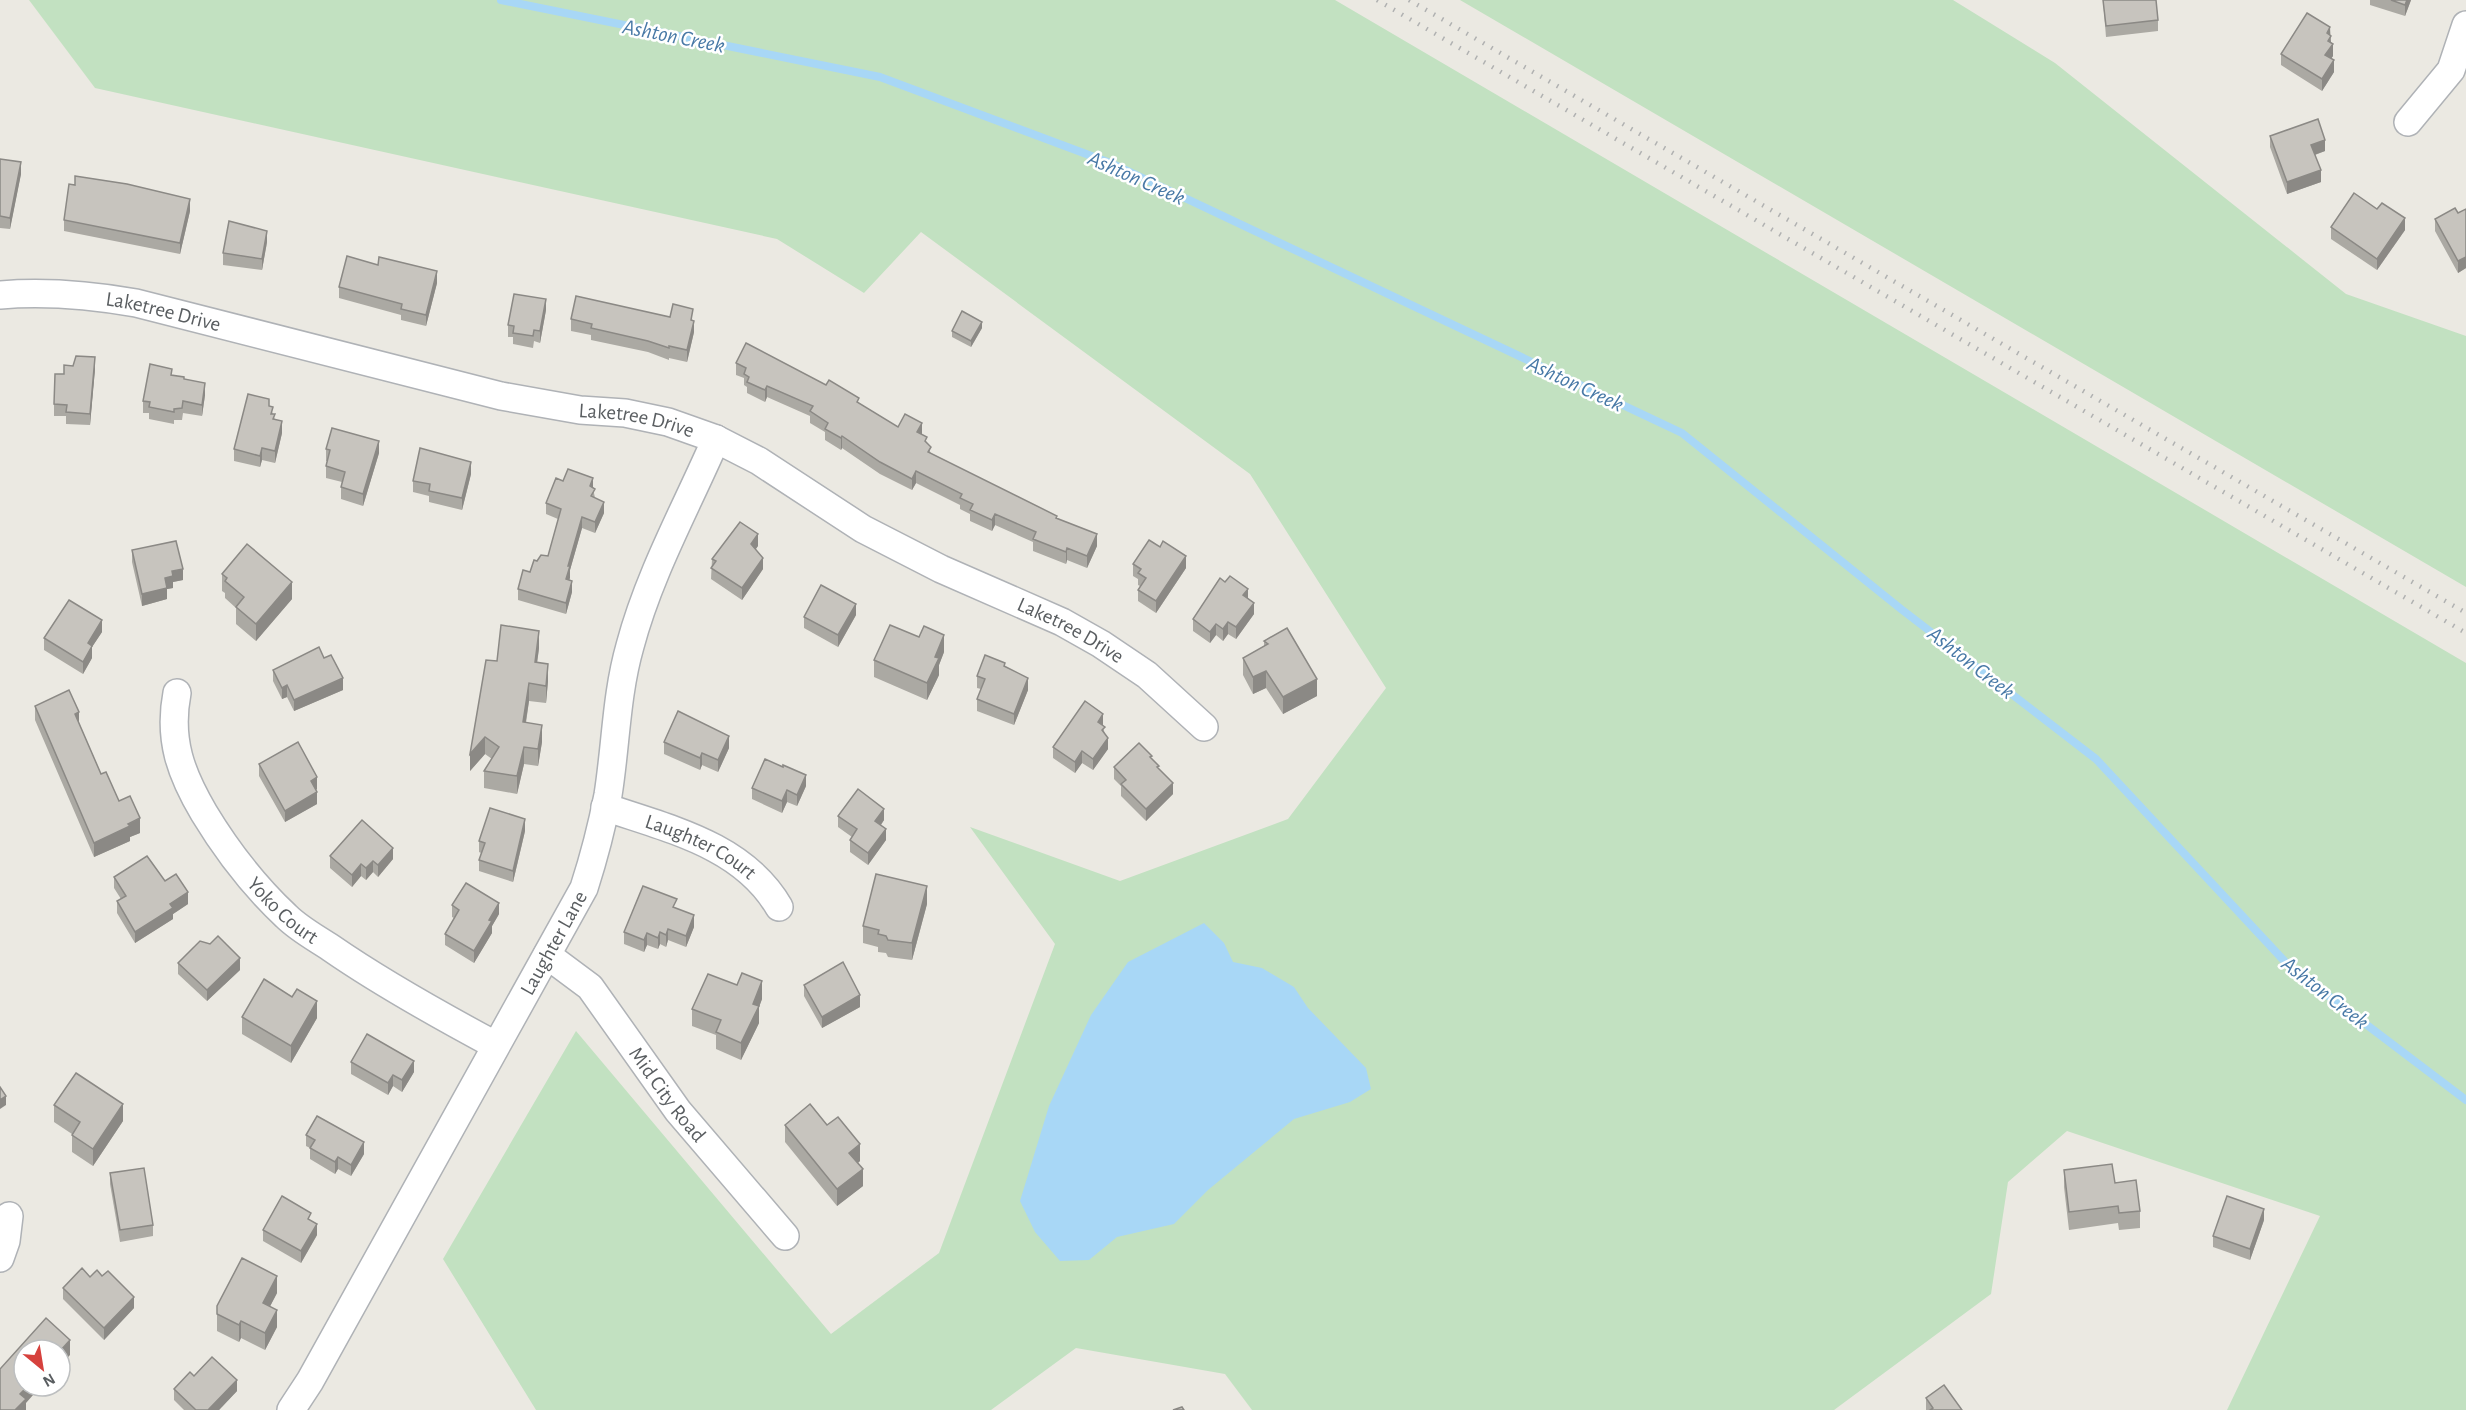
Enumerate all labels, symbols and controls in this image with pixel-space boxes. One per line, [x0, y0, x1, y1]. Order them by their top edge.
water label: Ashton Creek [620, 15, 727, 57]
water label: Ashton Creek [1084, 146, 1188, 209]
street label: Laketree Drive [104, 288, 223, 335]
water label: Ashton Creek [1523, 352, 1627, 416]
street label: Laketree Drive [578, 400, 697, 441]
street label: Laketree Drive [1014, 594, 1127, 667]
water label: Ashton Creek [1923, 622, 2019, 703]
street label: Laughter Court [643, 811, 760, 884]
street label: Yoko Court [243, 873, 322, 948]
street label: Laughter Lane [517, 887, 591, 999]
water label: Ashton Creek [2277, 952, 2373, 1033]
street label: Mid City Road [625, 1043, 710, 1146]
north arrow [12, 1338, 72, 1398]
text: N [40, 1370, 58, 1390]

